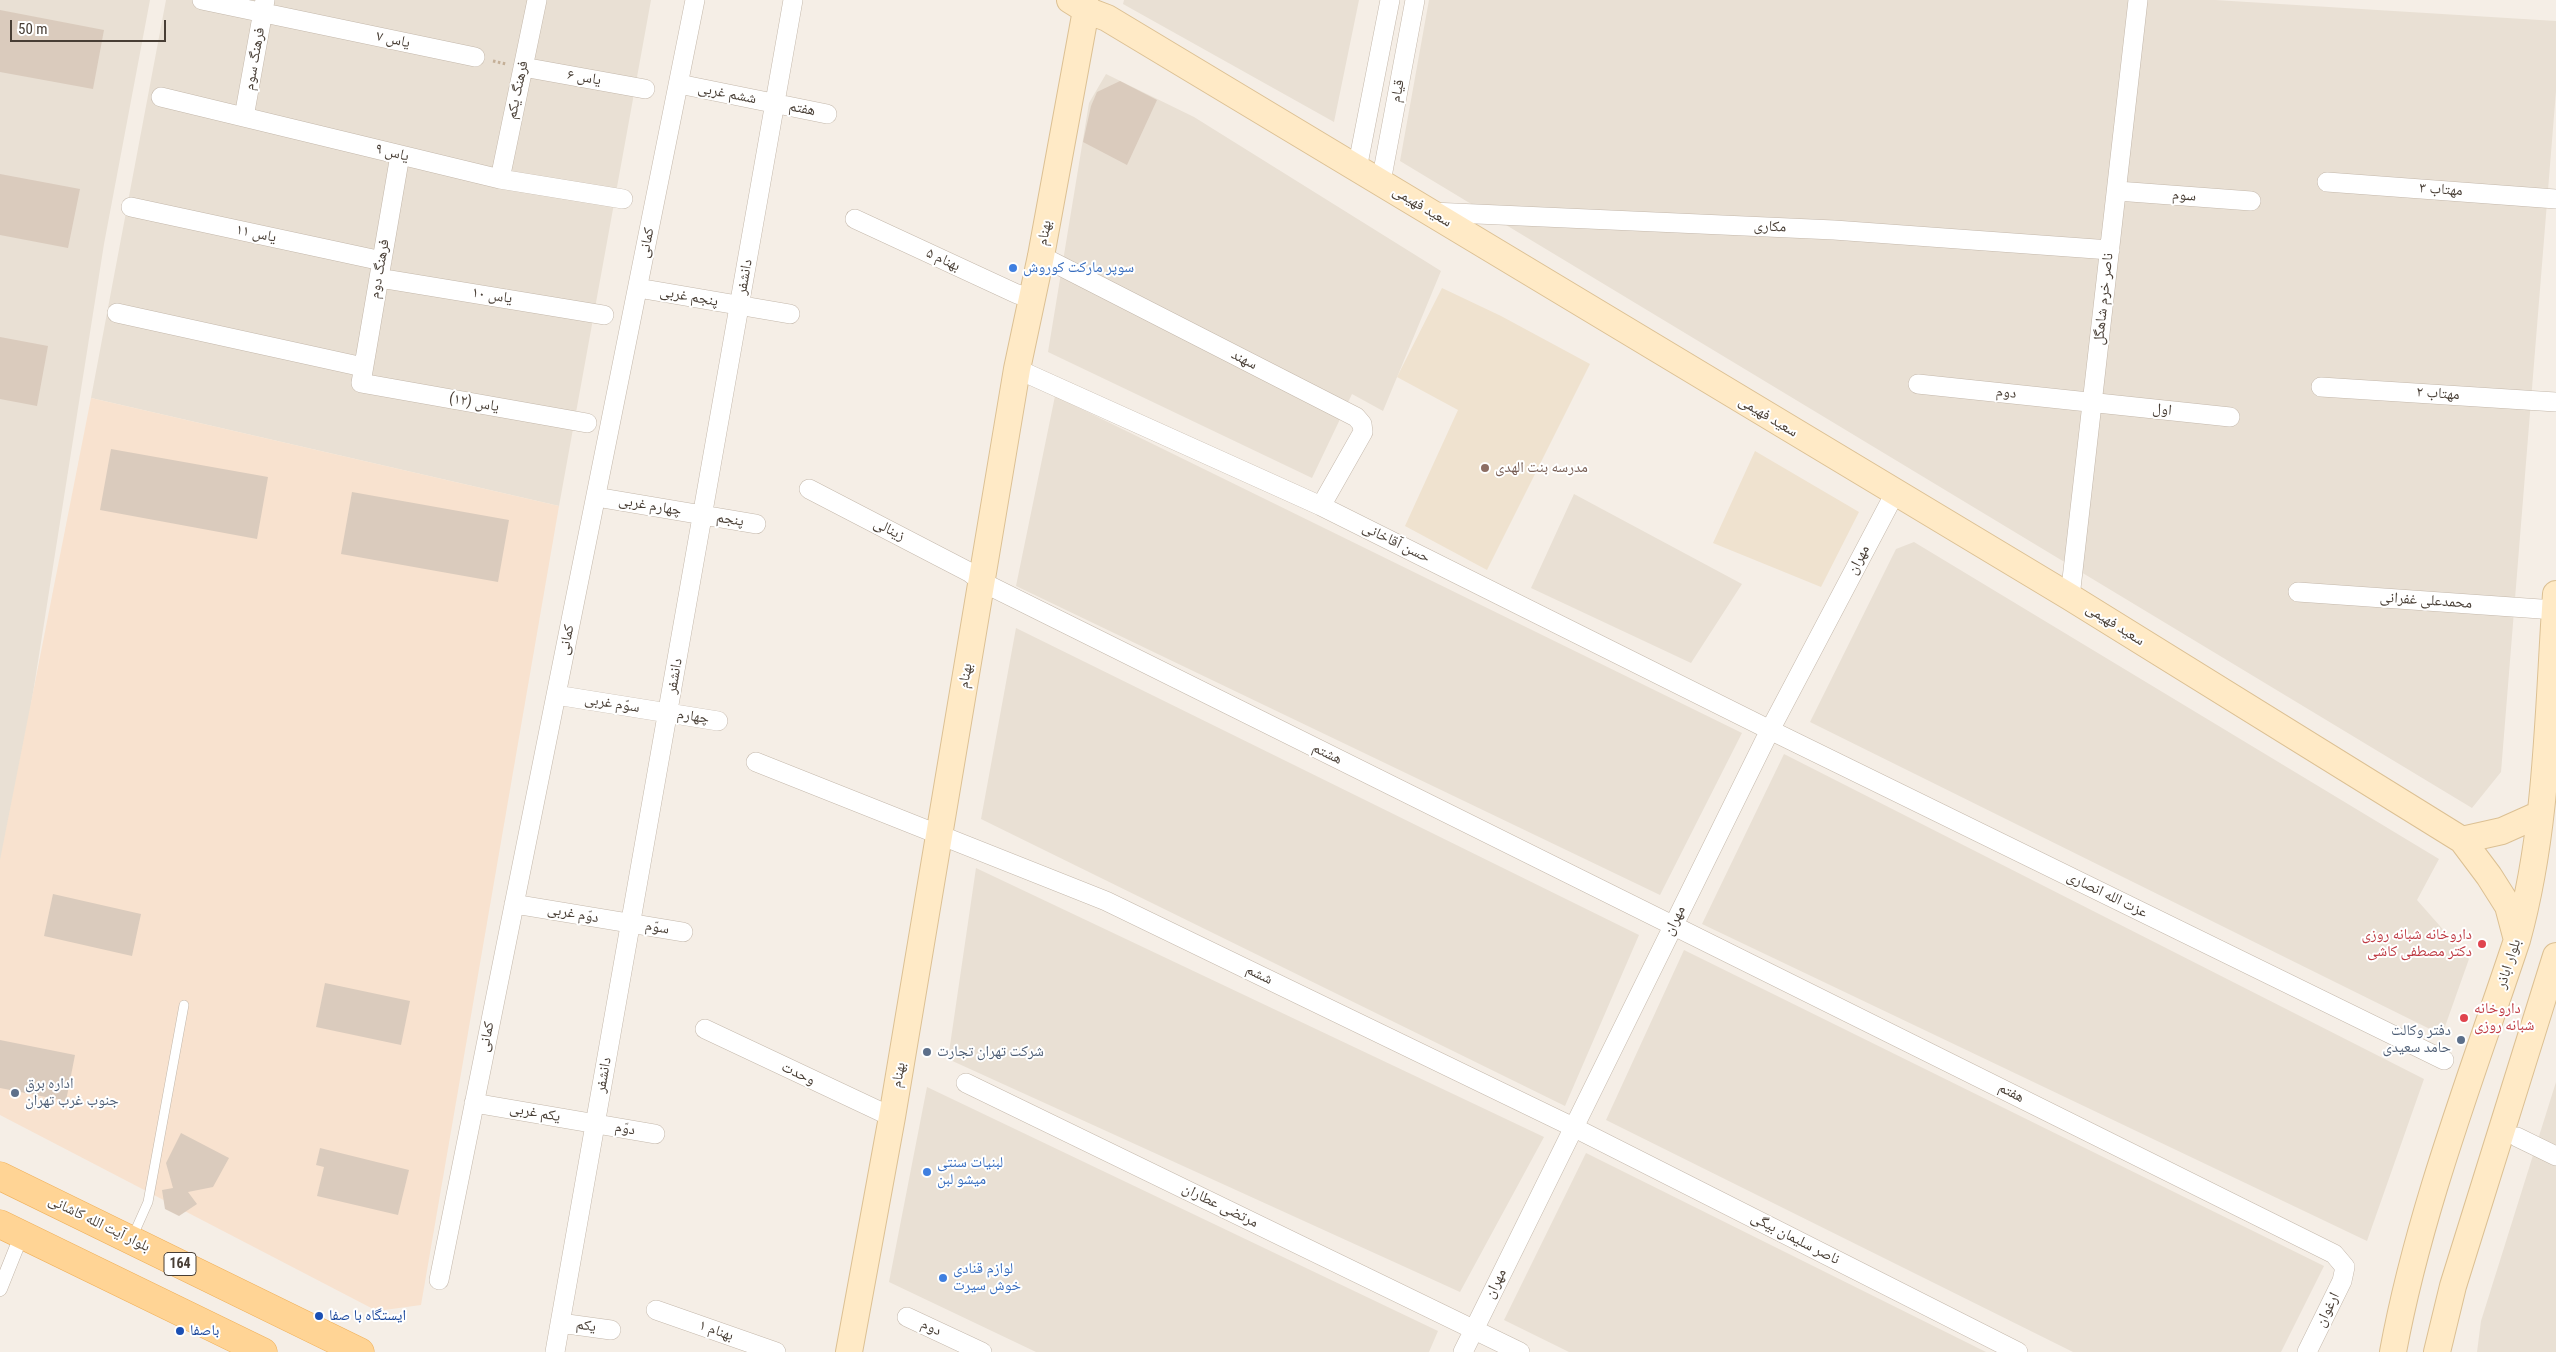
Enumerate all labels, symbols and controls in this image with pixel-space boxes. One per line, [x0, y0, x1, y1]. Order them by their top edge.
scale bar [12, 10, 169, 42]
text: 50 m [18, 20, 48, 38]
street label: فرهنگ سوم [241, 26, 269, 92]
street label: یاس ۷ [374, 28, 412, 52]
street label: فرهنگ یکم [503, 59, 533, 121]
street label: یاس ۶ [566, 66, 602, 90]
street label: قیام [1387, 78, 1409, 104]
street label: ششم غربی [696, 80, 758, 108]
street label: هفتم [787, 98, 817, 120]
street label: یاس ۹ [373, 140, 411, 166]
street label: مهتاب ۳ [2419, 180, 2463, 200]
street label: سعید فهیمی [1389, 182, 1455, 232]
street label: سوم [2171, 186, 2197, 206]
street label: مکاری [1753, 217, 1787, 237]
street label: بهنام [1034, 219, 1056, 247]
street label: یاس ۱۱ [234, 221, 278, 247]
street label: کمانی [635, 226, 659, 260]
street label: فرهنگ دوم [366, 238, 394, 300]
street label: بهنام ۵ [923, 244, 963, 276]
street label: ناصر خرم شاهگل [2090, 252, 2118, 346]
street label: دانشفر [733, 258, 757, 296]
place label: سوپر ماركت كوروش [1023, 259, 1134, 277]
marker: سوپر ماركت كوروش [1007, 262, 1019, 274]
street label: پنجم غربی [658, 283, 720, 311]
street label: یاس ۱۰ [470, 284, 514, 308]
street label: سهند [1228, 346, 1260, 374]
street label: دوم [1995, 383, 2017, 403]
street label: مهتاب ۲ [2416, 384, 2460, 404]
street label: یاس (۱۲) [448, 390, 500, 416]
street label: سعید فهیمی [1735, 392, 1801, 442]
street label: اول [2151, 400, 2173, 420]
place label: مدرسه بنت الهدی [1495, 459, 1588, 477]
marker: مدرسه بنت الهدی [1479, 462, 1491, 474]
street label: چهارم غربی [617, 492, 683, 520]
street label: پنجم [715, 509, 745, 531]
street label: زینالی [870, 515, 908, 545]
street label: حسن آقاخانی [1359, 519, 1433, 567]
street label: مهران [1844, 542, 1874, 578]
street label: محمدعلی غفرانی [2379, 589, 2473, 613]
street label: سعید فهیمی [2082, 600, 2148, 650]
street label: کمانی [555, 623, 579, 657]
street label: دانشفر [663, 657, 687, 695]
street label: بهنام [955, 662, 977, 690]
street label: سوّم غربی [583, 691, 641, 717]
street label: چهارم [676, 706, 710, 728]
street label: هشتم [1309, 739, 1345, 769]
street label: عزت الله انصاری [2064, 868, 2150, 922]
street label: دوّم غربی [546, 901, 600, 927]
street label: مهران [1660, 903, 1690, 939]
street label: سوّم [644, 917, 670, 939]
place label: داروخانه شبانه روزی دکتر مصطفی کاشی [2361, 926, 2472, 961]
street label: بلوار اباذر [2493, 937, 2525, 991]
marker: داروخانه شبانه روزی دکتر مصطفی کاشی [2476, 938, 2488, 950]
street label: ششم [1243, 961, 1275, 989]
place label: داروخانه شبانه روزی [2474, 1000, 2534, 1035]
marker: داروخانه شبانه روزی [2458, 1012, 2470, 1024]
street label: کمانی [475, 1020, 499, 1054]
place label: دفتر وکالت حامد سعیدی [2382, 1022, 2451, 1057]
marker: دفتر وکالت حامد سعیدی [2455, 1034, 2467, 1046]
place label: شرکت تهران تجارت [937, 1043, 1044, 1061]
marker: شرکت تهران تجارت [921, 1046, 933, 1058]
street label: دانشفر [592, 1056, 616, 1094]
street label: وحدت [778, 1058, 818, 1090]
street label: بهنام [888, 1061, 910, 1089]
place label: اداره برق جنوب غرب تهران [25, 1075, 119, 1110]
street label: هفتم [1995, 1079, 2027, 1107]
marker: اداره برق جنوب غرب تهران [9, 1087, 21, 1099]
street label: یکم غربی [508, 1100, 562, 1126]
street label: دوّم [613, 1118, 637, 1140]
place label: لبنیات سنتی میشو لبن [937, 1154, 1003, 1189]
marker: لبنیات سنتی میشو لبن [921, 1166, 933, 1178]
street label: مرتضی عطاران [1179, 1180, 1261, 1232]
street label: بلوار آیت الله کاشانی [45, 1192, 153, 1256]
street label: ناصر سلیمان بیگی [1748, 1209, 1842, 1269]
road number: 164 [164, 1252, 196, 1276]
place label: لوازم قنادی خوش سیرت [953, 1260, 1021, 1295]
street label: مهران [1481, 1266, 1511, 1302]
marker: لوازم قنادی خوش سیرت [937, 1272, 949, 1284]
street label: ارغوان [2312, 1290, 2344, 1330]
place label: ایستگاه با صفا [329, 1307, 406, 1325]
marker: ایستگاه با صفا [313, 1310, 325, 1322]
street label: دوم [918, 1315, 944, 1341]
street label: یکم [575, 1316, 597, 1336]
street label: بهنام ۱ [696, 1317, 736, 1345]
place label: باصفا [190, 1322, 219, 1340]
marker: باصفا [174, 1325, 186, 1337]

